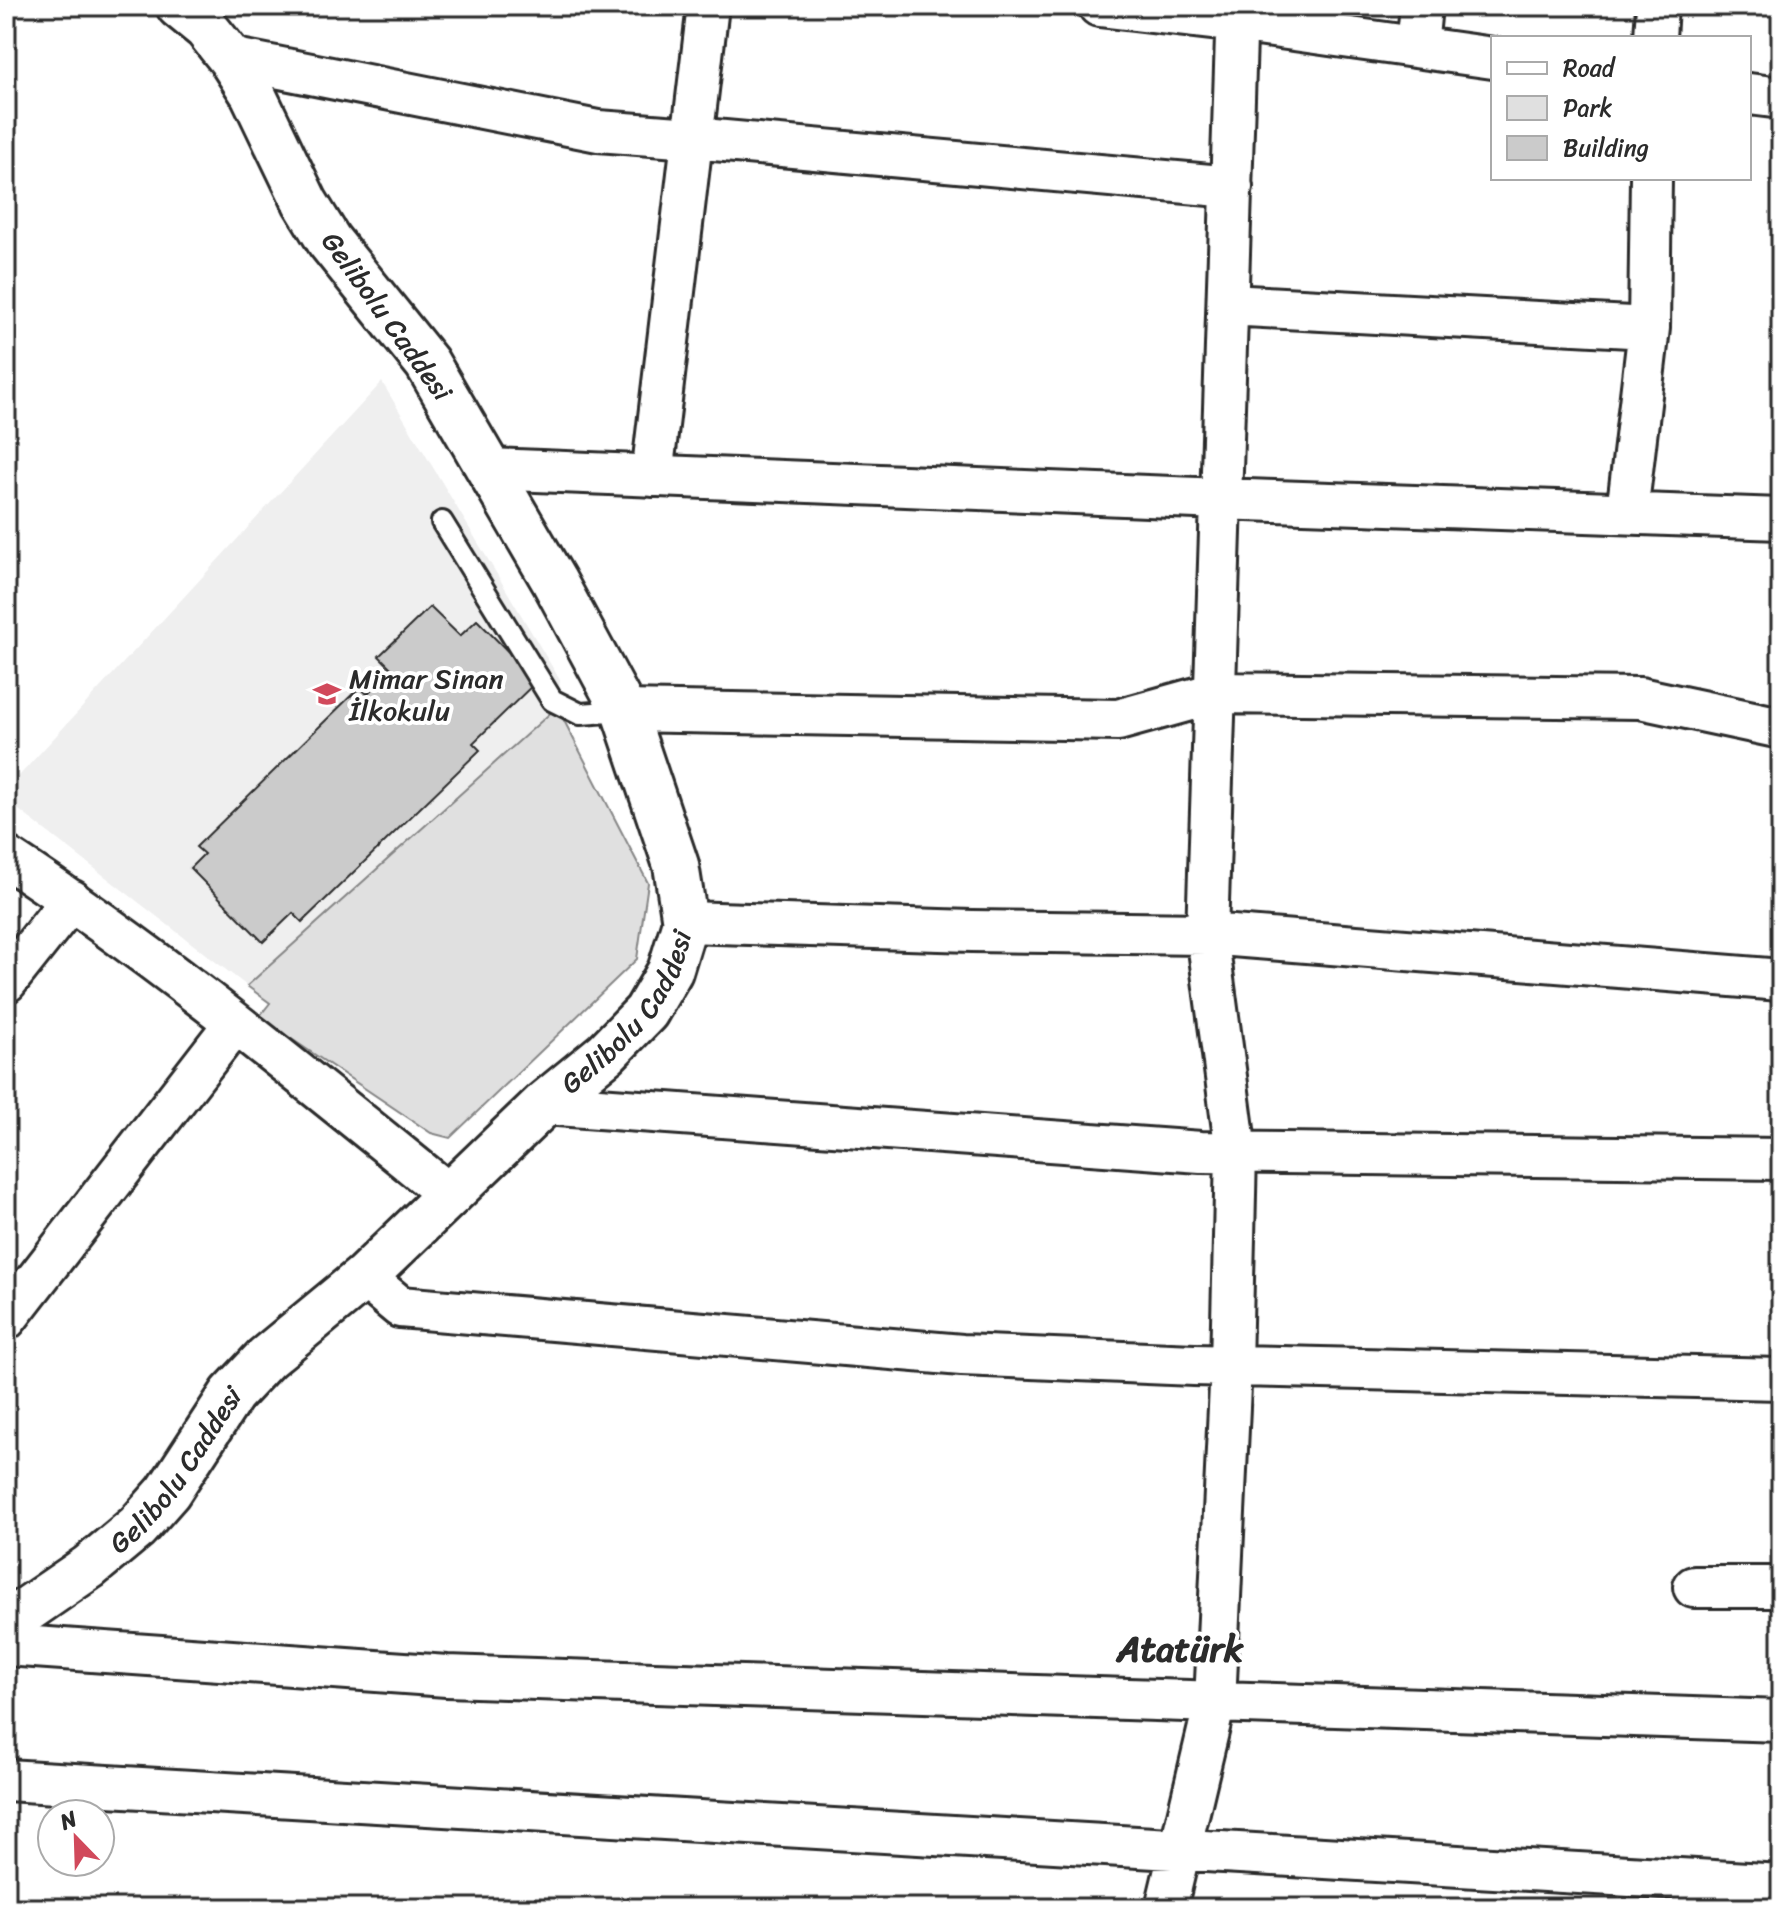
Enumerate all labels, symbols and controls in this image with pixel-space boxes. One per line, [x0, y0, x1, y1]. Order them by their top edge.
legend [1491, 36, 1751, 180]
text: Road [1563, 47, 1617, 89]
text: Park [1563, 87, 1612, 129]
text: Building [1563, 127, 1649, 169]
street label: Gelibolu Caddesi [308, 221, 466, 412]
place label: Mimar Sinan İlkokulu [348, 654, 504, 735]
school or university icon: Mimar Sinan İlkokulu [312, 679, 342, 709]
street label: Gelibolu Caddesi [549, 923, 706, 1106]
street label: Gelibolu Caddesi [97, 1372, 254, 1566]
district label: Atatürk [1115, 1617, 1244, 1681]
north arrow [36, 1798, 116, 1878]
text: N [53, 1799, 84, 1841]

